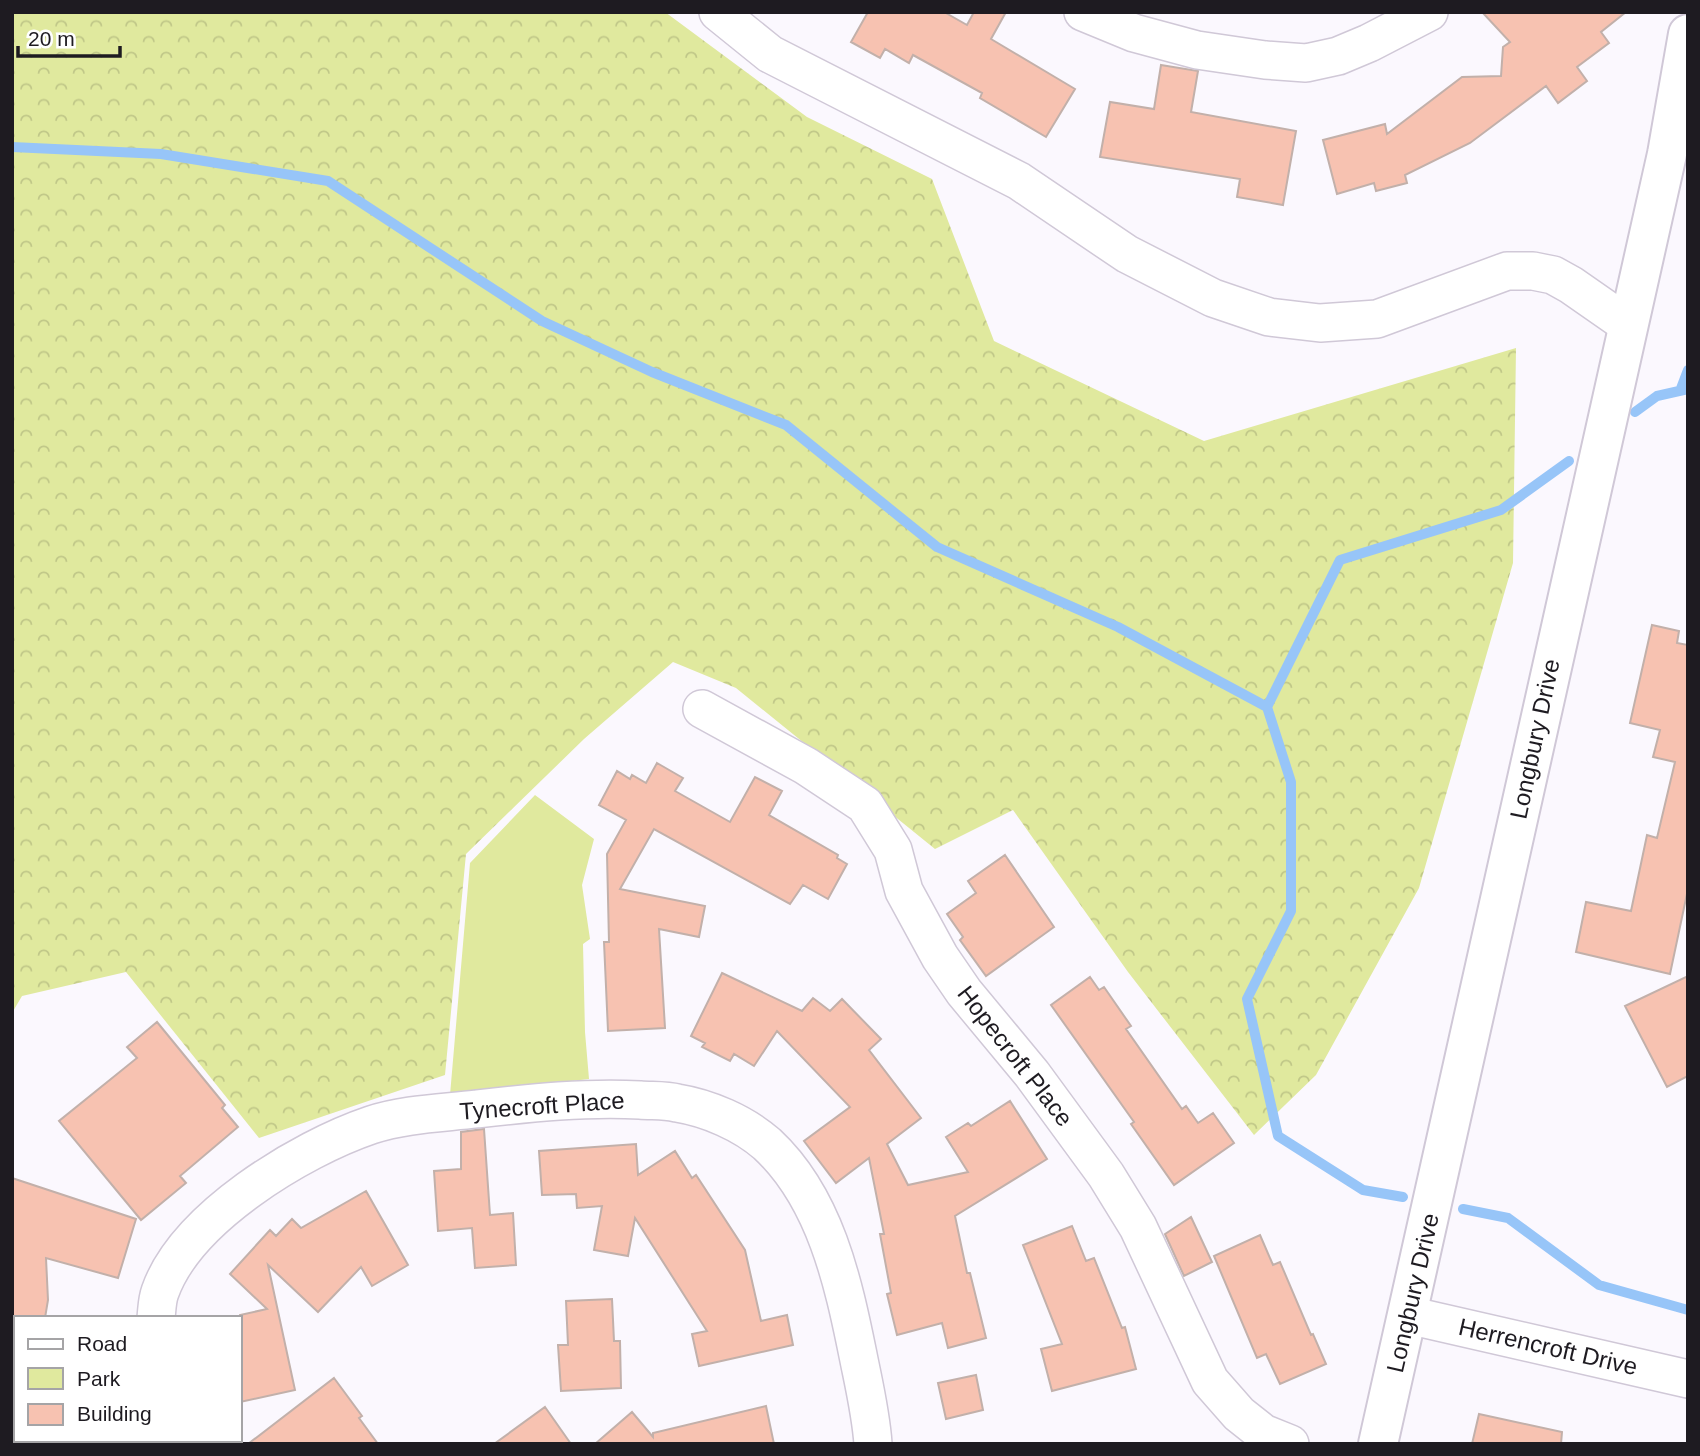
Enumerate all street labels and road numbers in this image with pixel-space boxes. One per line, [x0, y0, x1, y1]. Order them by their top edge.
street label: Longbury Drive [1504, 656, 1565, 821]
street label: Hopecroft Place [952, 980, 1079, 1131]
street label: Tynecroft Place [459, 1086, 625, 1125]
street label: Longbury Drive [1381, 1211, 1444, 1375]
street label: Herrencroft Drive [1456, 1313, 1640, 1380]

